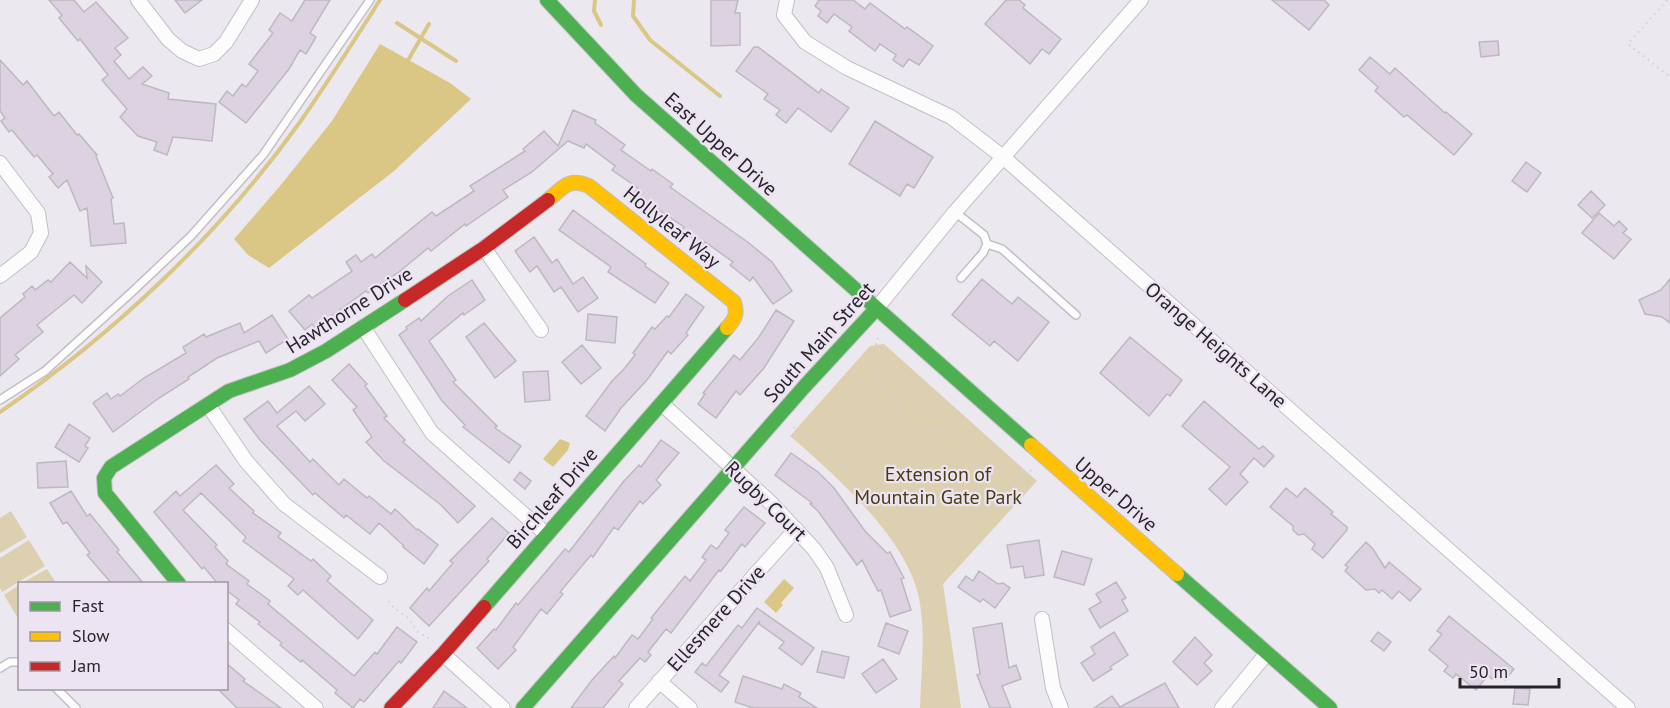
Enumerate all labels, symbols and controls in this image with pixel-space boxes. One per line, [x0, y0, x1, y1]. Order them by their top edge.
street label: East Upper Drive [659, 87, 783, 201]
street label: Hollyleaf Way [618, 180, 726, 274]
street label: Hawthorne Drive [281, 261, 417, 359]
street label: South Main Street [758, 276, 880, 408]
street label: Orange Heights Lane [1140, 276, 1292, 414]
street label: Birchleaf Drive [501, 442, 603, 554]
street label: Upper Drive [1069, 451, 1163, 537]
street label: Rugby Court [720, 455, 813, 547]
park label: Extension of Mountain Gate Park [854, 461, 1022, 510]
street label: Ellesmere Drive [661, 559, 771, 677]
legend [18, 582, 228, 690]
text: Fast [72, 594, 104, 617]
text: Slow [72, 624, 110, 647]
scale bar [1460, 651, 1559, 689]
text: Jam [71, 654, 101, 677]
text: 50 m [1469, 660, 1508, 683]

